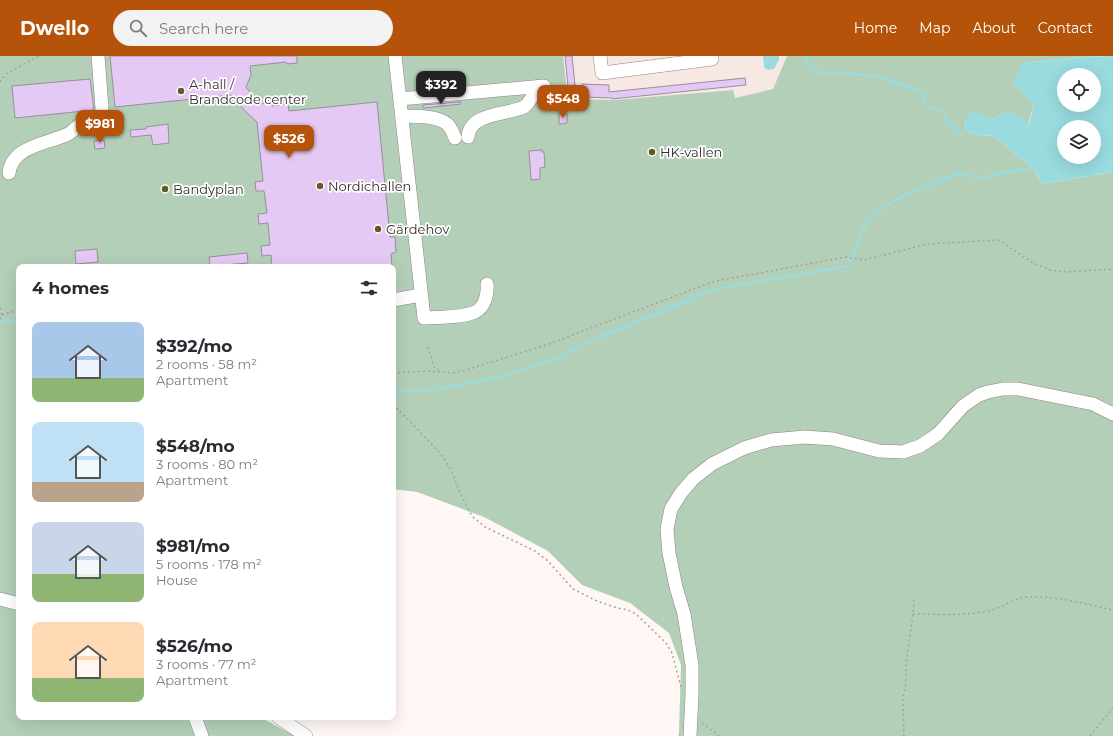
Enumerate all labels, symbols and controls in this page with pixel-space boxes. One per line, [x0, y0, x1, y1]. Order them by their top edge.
search box [113, 10, 393, 46]
text: Dwello [20, 17, 89, 40]
icon: search [127, 17, 149, 39]
text: Search here [159, 19, 248, 38]
text: Home [854, 19, 897, 37]
text: Map [919, 19, 950, 37]
text: About [972, 19, 1016, 37]
text: Contact [1038, 19, 1093, 37]
map controls [1057, 68, 1101, 164]
button: locate [1057, 68, 1101, 112]
pin: $392 [417, 71, 465, 105]
place label: A-hall / Brandcode center [189, 76, 306, 107]
text: $392 [425, 76, 457, 92]
pin: $548 [539, 85, 587, 119]
marker: A-hall / Brandcode center [176, 86, 186, 96]
text: $548 [546, 90, 580, 106]
pin: $981 [76, 110, 124, 144]
text: $981 [85, 115, 115, 131]
button: layers [1057, 120, 1101, 164]
pin: $526 [265, 125, 313, 159]
text: $526 [273, 130, 305, 146]
place label: HK-vallen [660, 144, 722, 160]
marker: HK-vallen [647, 147, 657, 157]
place label: Nordichallen [328, 178, 411, 194]
place label: Bandyplan [173, 181, 244, 197]
marker: Nordichallen [315, 181, 325, 191]
marker: Bandyplan [160, 184, 170, 194]
place label: Gärdehov [386, 221, 450, 237]
marker: Gärdehov [373, 224, 383, 234]
icon: filters [358, 277, 380, 299]
text: 4 homes [32, 278, 109, 298]
text: $392/mo [156, 336, 232, 356]
icon: home [64, 338, 112, 386]
text: 2 rooms · 58 m² [156, 356, 257, 372]
text: Apartment [156, 372, 228, 388]
text: $548/mo [156, 436, 235, 456]
icon: home [64, 438, 112, 486]
text: 3 rooms · 80 m² [156, 456, 258, 472]
text: Apartment [156, 472, 228, 488]
text: $981/mo [156, 536, 230, 556]
icon: home [64, 538, 112, 586]
text: 5 rooms · 178 m² [156, 556, 262, 572]
text: House [156, 572, 198, 588]
text: $526/mo [156, 636, 233, 656]
icon: home [64, 638, 112, 686]
text: 3 rooms · 77 m² [156, 656, 256, 672]
text: Apartment [156, 672, 228, 688]

